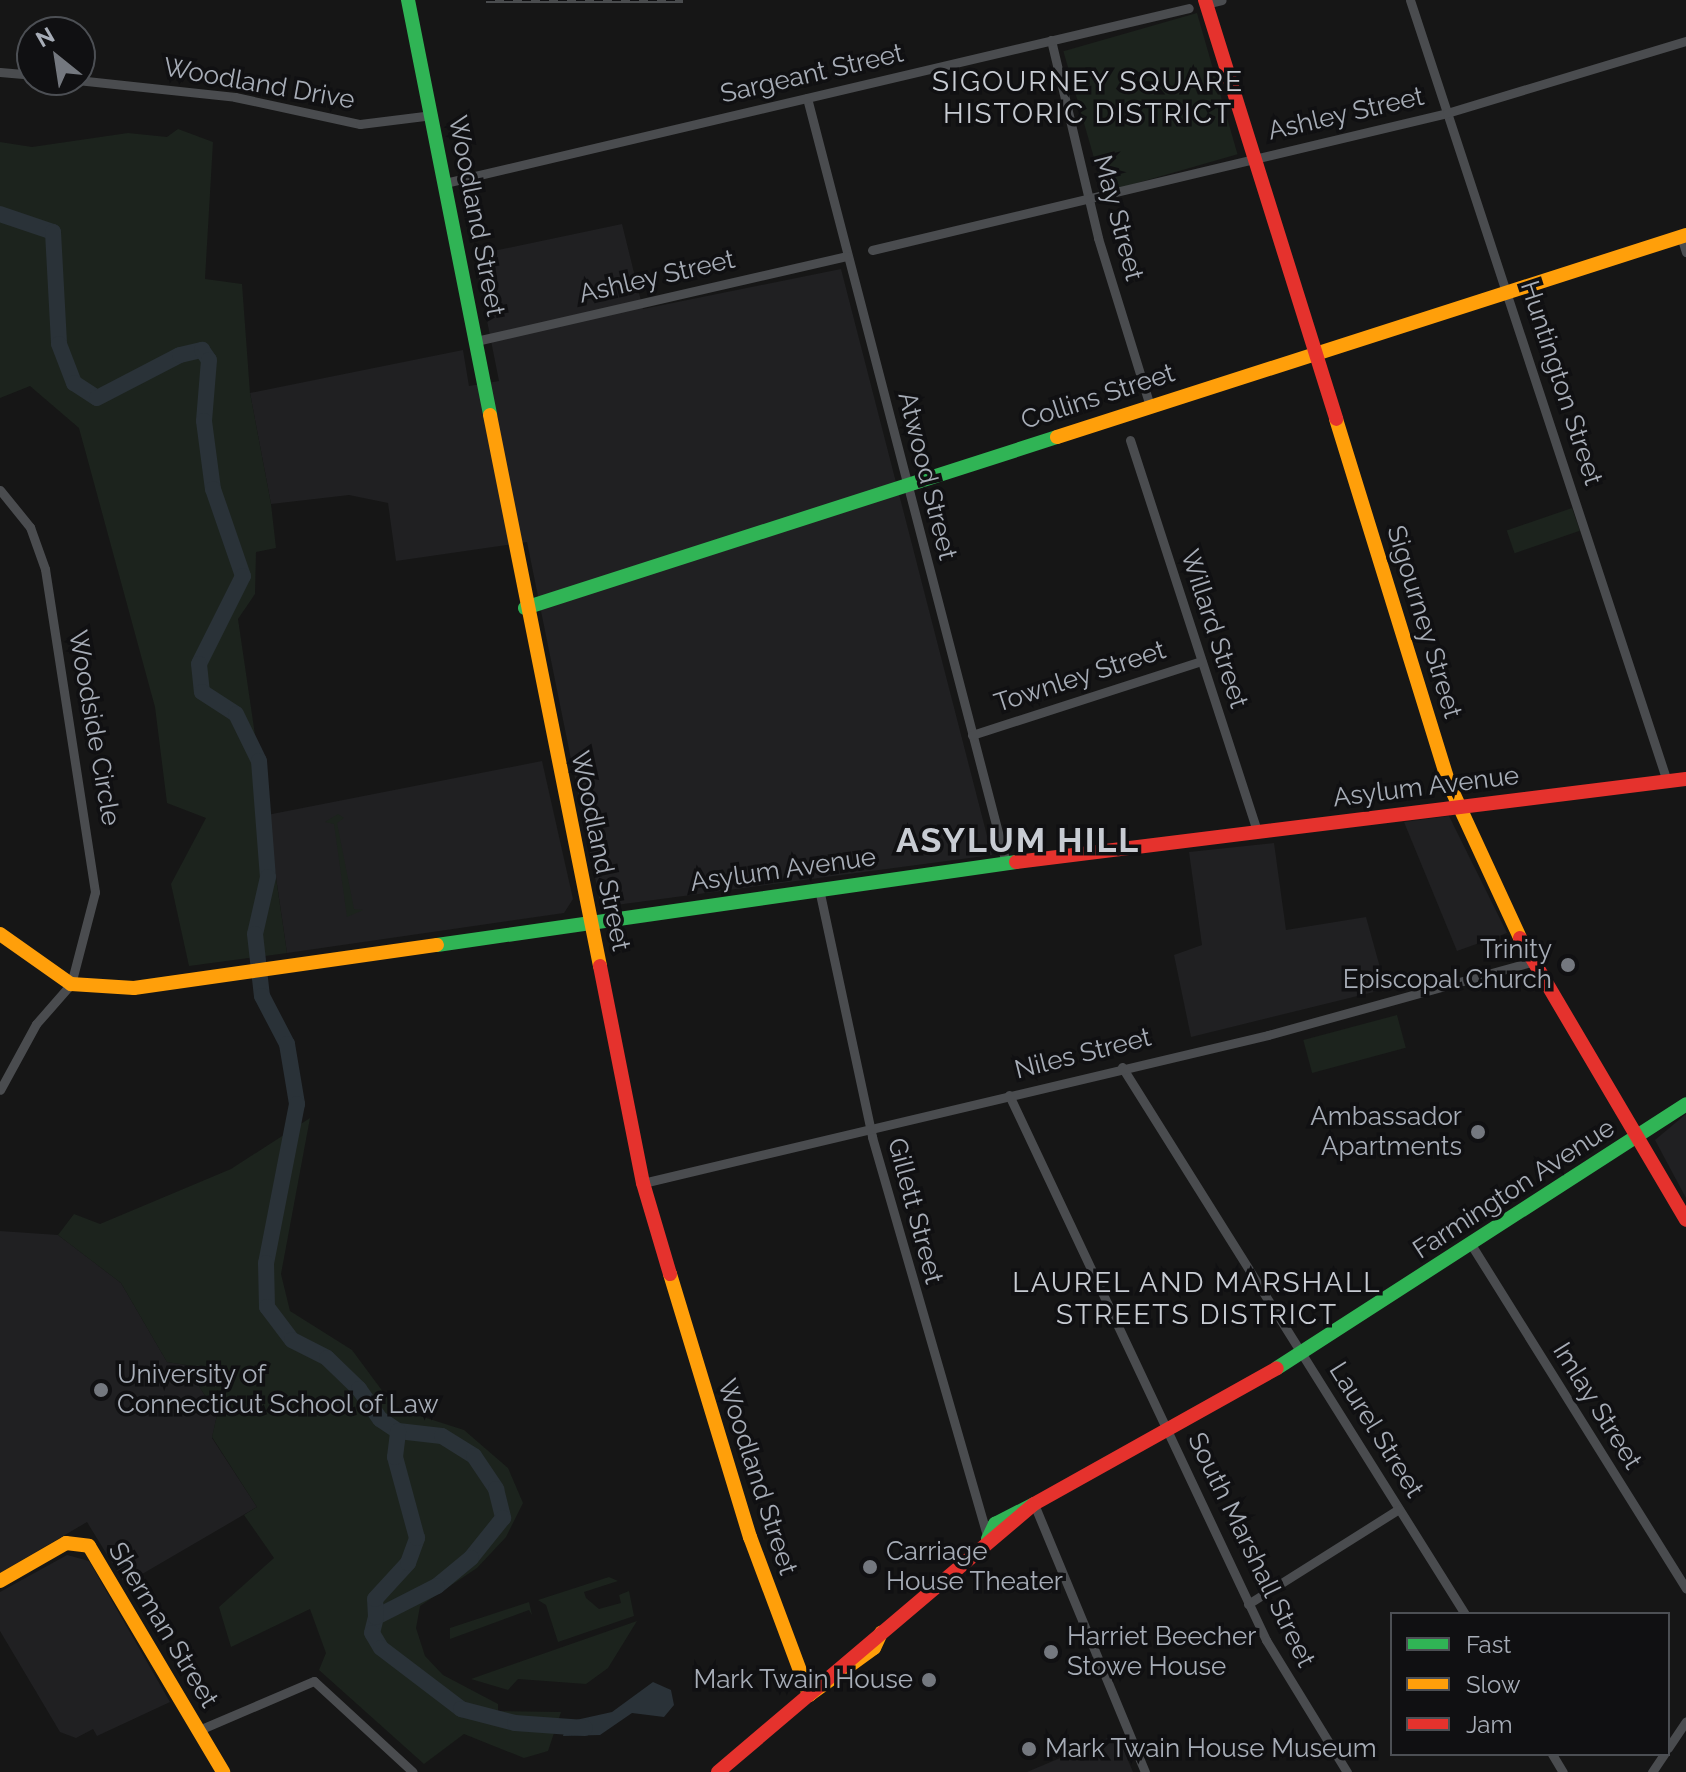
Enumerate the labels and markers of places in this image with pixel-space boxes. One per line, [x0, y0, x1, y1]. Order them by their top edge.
place label: Trinity Episcopal Church [1342, 934, 1552, 996]
marker: Trinity Episcopal Church [1559, 956, 1577, 974]
place label: Ambassador Apartments [1310, 1101, 1462, 1162]
marker: Ambassador Apartments [1469, 1123, 1487, 1141]
place label: University of Connecticut School of Law [117, 1359, 440, 1420]
marker: University of Connecticut School of Law [92, 1381, 110, 1399]
place label: Carriage House Theater [886, 1536, 1064, 1598]
marker: Carriage House Theater [861, 1558, 879, 1576]
place label: Harriet Beecher Stowe House [1067, 1621, 1256, 1682]
marker: Harriet Beecher Stowe House [1042, 1643, 1060, 1661]
place label: Mark Twain House [693, 1664, 913, 1696]
marker: Mark Twain House [920, 1671, 938, 1689]
place label: Mark Twain House Museum [1045, 1733, 1377, 1765]
marker: Mark Twain House Museum [1020, 1740, 1038, 1758]

